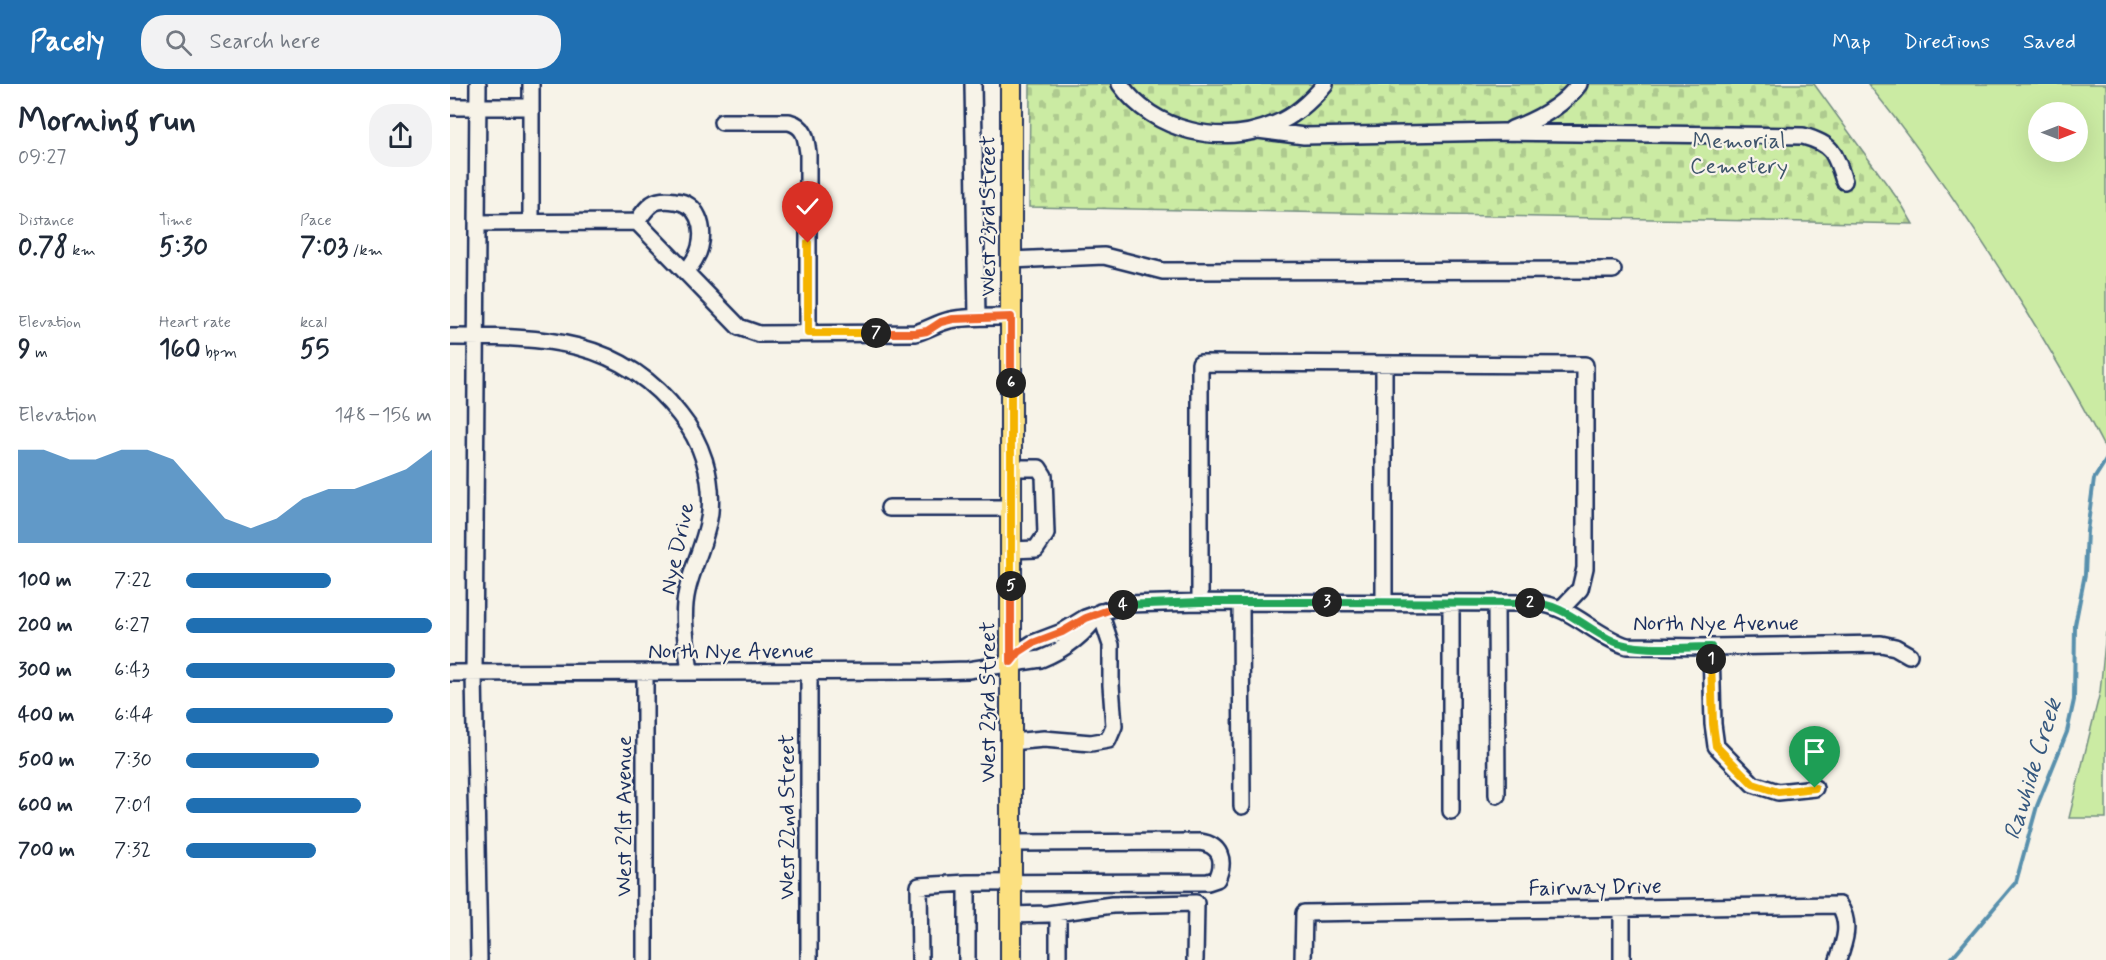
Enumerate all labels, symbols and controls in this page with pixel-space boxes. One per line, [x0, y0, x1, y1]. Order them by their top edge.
search box [141, 15, 561, 69]
text: Pacely [30, 24, 105, 61]
icon: search [162, 26, 195, 59]
text: Search here [210, 28, 320, 56]
text: Map [1832, 28, 1871, 56]
text: Directions [1904, 28, 1990, 56]
text: Saved [2023, 28, 2076, 56]
text: Morning run [18, 99, 196, 143]
north arrow [2028, 102, 2088, 162]
map controls [2028, 102, 2088, 162]
button: share [369, 104, 432, 167]
park label: Memorial Cemetery [1690, 128, 1788, 181]
street label: West 23rd Street [975, 135, 1003, 297]
text: 09:27 [18, 144, 66, 171]
pin [782, 181, 833, 243]
icon: check [791, 190, 824, 223]
text: Distance [18, 210, 74, 231]
text: Time [159, 210, 193, 231]
text: Pace [300, 210, 332, 231]
text: 0.78 [18, 231, 68, 265]
text: 5:30 [159, 231, 208, 265]
text: 7:03 [300, 231, 348, 265]
text: km [68, 240, 96, 261]
text: /km [348, 240, 383, 261]
text: Elevation [18, 312, 81, 333]
text: Heart rate [159, 312, 231, 333]
text: kcal [300, 312, 327, 333]
pin: 7 [861, 318, 891, 348]
text: 7 [871, 322, 881, 343]
text: 9 [18, 333, 31, 367]
text: 160 [159, 333, 201, 367]
text: 55 [300, 333, 329, 367]
text: m [31, 342, 48, 363]
text: bpm [201, 342, 237, 363]
pin: 6 [996, 368, 1026, 398]
text: 6 [1007, 372, 1015, 393]
text: Elevation [18, 402, 97, 429]
text: 148–156 m [334, 402, 432, 429]
street label: Nye Drive [655, 500, 701, 597]
text: 100 m [18, 567, 72, 594]
text: 7:22 [114, 567, 152, 594]
pin: 5 [996, 571, 1026, 601]
text: 5 [1006, 575, 1016, 596]
pin: 3 [1312, 587, 1342, 617]
pin: 2 [1515, 588, 1545, 618]
pin: 4 [1108, 590, 1138, 620]
text: 3 [1323, 591, 1331, 612]
text: 2 [1526, 592, 1534, 613]
text: 4 [1118, 594, 1128, 615]
street label: North Nye Avenue [1633, 610, 1799, 638]
text: 200 m [18, 612, 73, 639]
text: 6:27 [114, 612, 149, 639]
street label: West 23rd Street [975, 621, 1003, 783]
street label: North Nye Avenue [648, 638, 814, 666]
pin: 1 [1696, 644, 1726, 674]
text: 1 [1707, 648, 1715, 669]
text: 300 m [18, 657, 72, 684]
text: 6:43 [114, 657, 150, 684]
water label: Rawhide Creek [1997, 693, 2070, 844]
text: 400 m [18, 702, 74, 729]
text: 6:44 [114, 702, 153, 729]
pin [1789, 726, 1840, 788]
street label: West 22nd Street [774, 734, 802, 900]
street label: West 21st Avenue [611, 735, 639, 897]
icon: arrive [1798, 735, 1831, 768]
text: 500 m [18, 747, 75, 774]
text: 7:30 [114, 747, 152, 774]
text: 600 m [18, 792, 73, 819]
text: 7:01 [114, 792, 151, 819]
text: 700 m [18, 837, 75, 864]
text: 7:32 [114, 837, 151, 864]
street label: Fairway Drive [1528, 873, 1662, 903]

